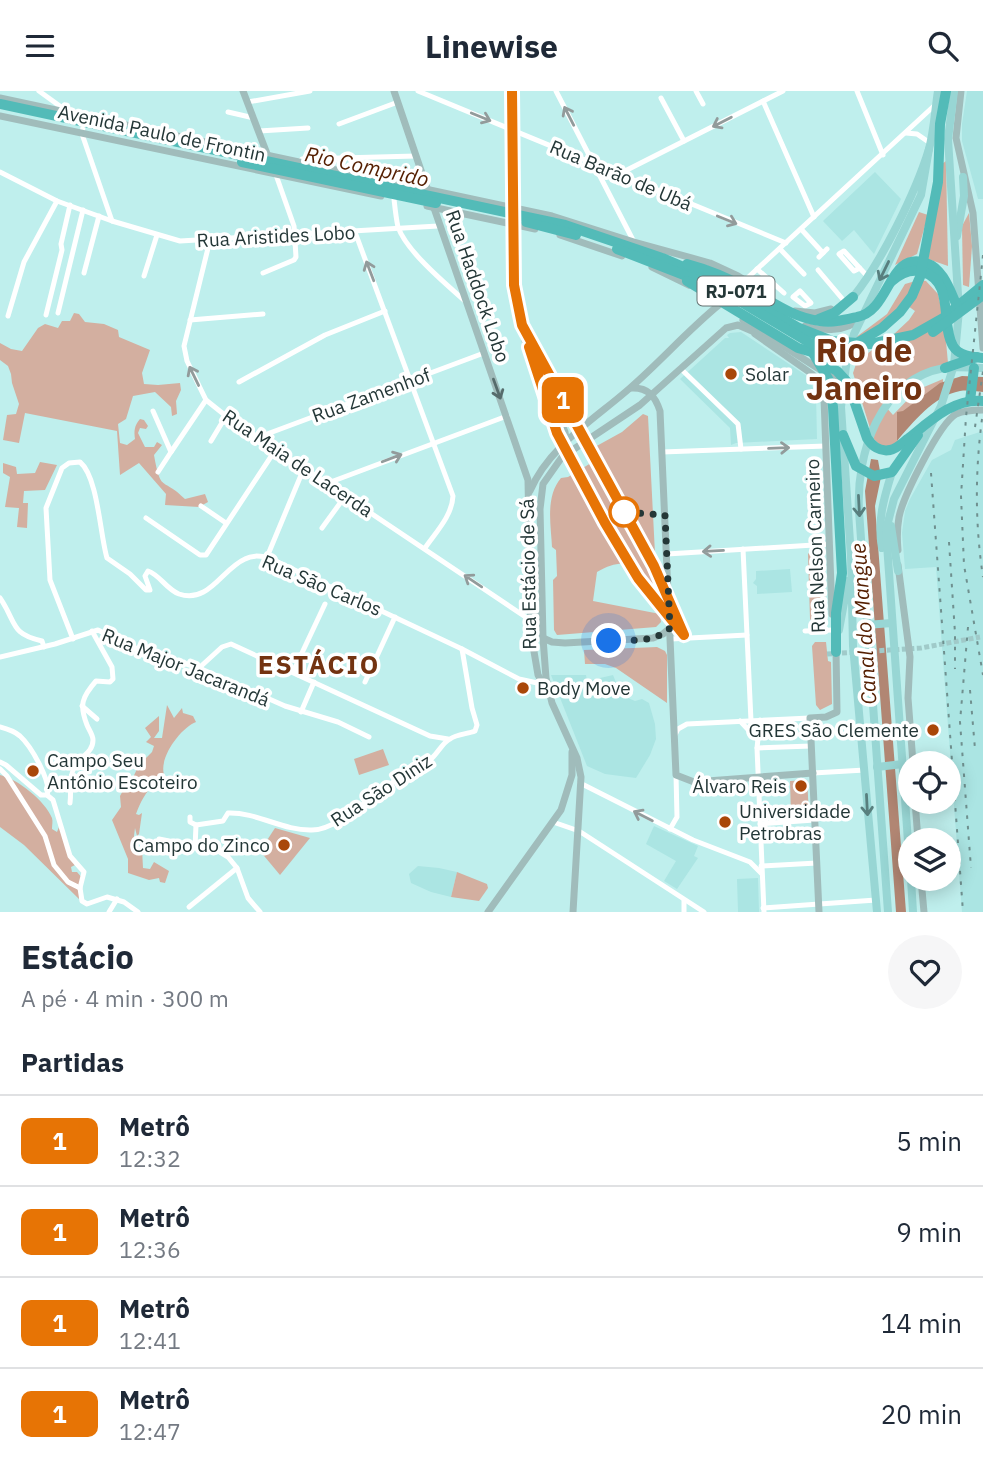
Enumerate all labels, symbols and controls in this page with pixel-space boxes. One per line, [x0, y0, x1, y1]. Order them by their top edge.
text: Linewise [425, 25, 558, 67]
icon: menu [21, 27, 59, 65]
icon: search [924, 27, 962, 65]
street label: Avenida Paulo de Frontin [56, 99, 268, 167]
one-way arrow [562, 106, 576, 127]
one-way arrow [470, 111, 491, 124]
one-way arrow [712, 115, 733, 129]
street label: Rua Barão de Ubá [546, 134, 696, 216]
water label: Rio Comprido [302, 139, 432, 193]
street label: Rua Haddock Lobo [441, 207, 515, 365]
one-way arrow [716, 214, 737, 227]
street label: Rua Aristides Lobo [196, 220, 356, 252]
one-way arrow [876, 260, 890, 281]
one-way arrow [363, 261, 376, 283]
road number: RJ-071 [698, 277, 774, 306]
district label: Rio de Janeiro [806, 328, 922, 409]
place label: Solar [745, 362, 789, 386]
street label: Rua Zamenhof [309, 363, 433, 427]
one-way arrow [186, 366, 200, 387]
marker: Solar [723, 366, 739, 382]
line badge: 1 [540, 377, 586, 423]
one-way arrow [492, 378, 505, 399]
text: 1 [556, 384, 570, 416]
street label: Rua Maia de Lacerda [218, 404, 378, 522]
one-way arrow [767, 441, 790, 454]
one-way arrow [380, 451, 402, 464]
street label: Rua Nelson Carneiro [800, 459, 830, 633]
one-way arrow [852, 494, 865, 517]
unlabelled marker [609, 497, 639, 527]
street label: Rua Estácio de Sá [515, 498, 541, 650]
water label: Canal do Mangue [843, 542, 883, 706]
one-way arrow [701, 545, 724, 558]
street label: Rua São Carlos [258, 549, 386, 621]
one-way arrow [464, 574, 483, 588]
street label: Rua Major Jacarandá [99, 622, 273, 712]
your location [591, 623, 626, 658]
district label: ESTÁCIO [258, 647, 380, 681]
place label: Body Move [537, 676, 631, 700]
marker: Body Move [515, 680, 531, 696]
place label: GRES São Clemente [748, 718, 919, 742]
marker: GRES São Clemente [925, 722, 941, 738]
place label: Campo Seu Antônio Escoteiro [47, 748, 198, 794]
street label: Rua São Diniz [326, 748, 436, 832]
map controls [898, 751, 961, 891]
button: locate [898, 751, 961, 814]
marker: Campo Seu Antônio Escoteiro [25, 763, 41, 779]
place label: Álvaro Reis [692, 774, 787, 798]
marker: Álvaro Reis [793, 778, 809, 794]
one-way arrow [861, 794, 874, 816]
place label: Universidade Petrobras [739, 799, 851, 845]
one-way arrow [633, 808, 654, 822]
marker: Universidade Petrobras [717, 814, 733, 830]
button: layers [898, 828, 961, 891]
place label: Campo do Zinco [133, 833, 270, 857]
marker: Campo do Zinco [276, 837, 292, 853]
text: Estácio [21, 935, 134, 978]
button: heart [888, 935, 962, 1009]
text: A pé · 4 min · 300 m [21, 983, 229, 1013]
text: Partidas [21, 1045, 124, 1079]
text: Metrô [119, 1109, 190, 1143]
text: 5 min [896, 1124, 962, 1158]
text: 1 [52, 1125, 67, 1157]
text: 12:32 [119, 1143, 181, 1173]
text: Metrô [119, 1200, 190, 1234]
text: 9 min [896, 1215, 962, 1249]
text: 1 [52, 1216, 67, 1248]
text: 12:36 [119, 1234, 181, 1264]
text: Metrô [119, 1291, 190, 1325]
text: 14 min [881, 1306, 962, 1340]
text: 1 [52, 1307, 67, 1339]
text: 12:41 [119, 1325, 181, 1355]
text: Metrô [119, 1382, 190, 1416]
text: 20 min [881, 1397, 962, 1431]
text: 1 [52, 1398, 67, 1430]
text: 12:47 [119, 1416, 181, 1446]

